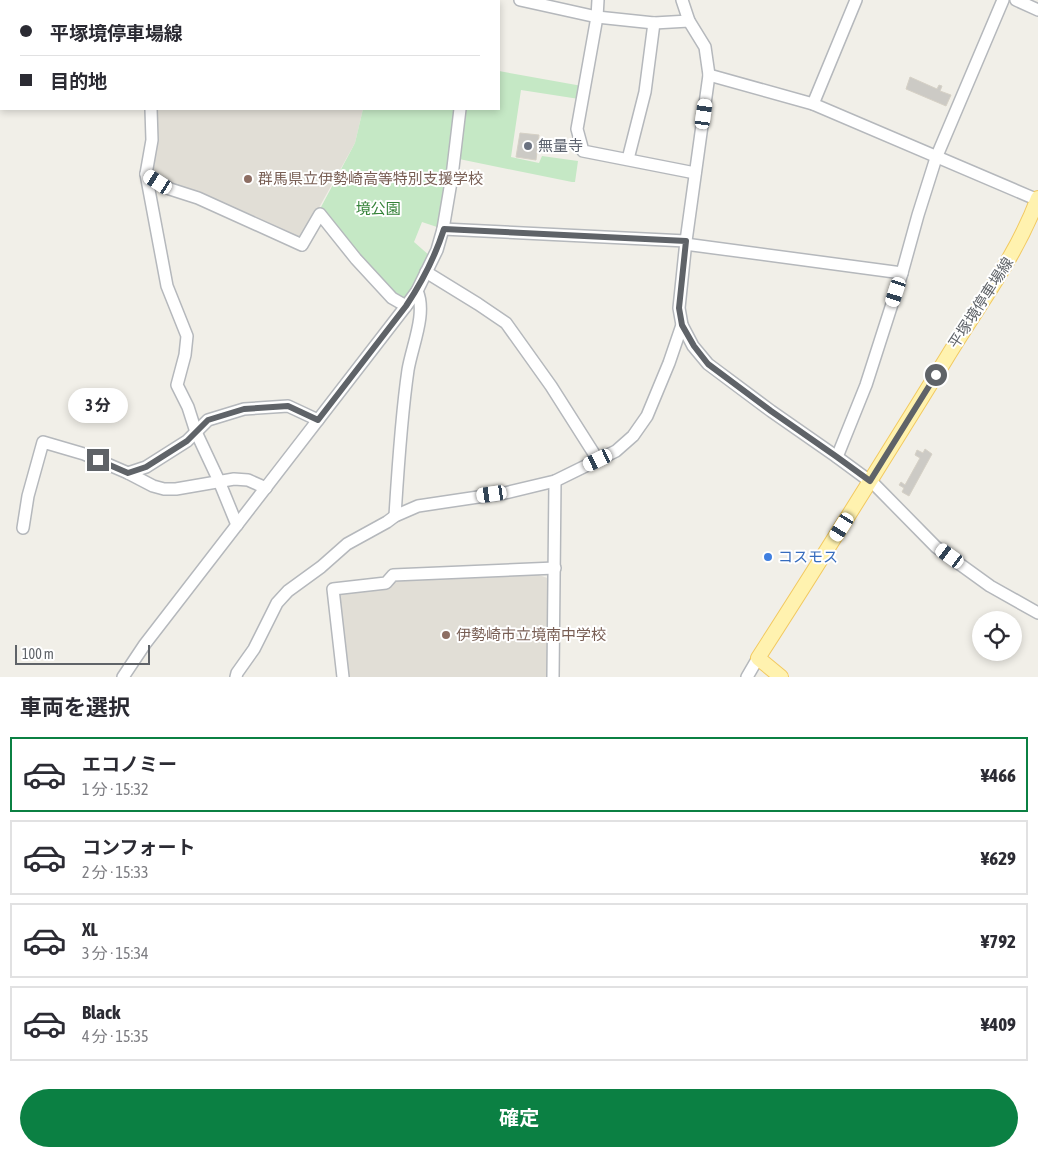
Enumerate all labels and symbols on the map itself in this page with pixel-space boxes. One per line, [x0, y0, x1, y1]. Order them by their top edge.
car [694, 98, 713, 130]
place label: 無量寺 [538, 137, 583, 154]
marker: 無量寺 [522, 140, 534, 152]
car [141, 168, 174, 196]
place label: 群馬県立伊勢崎高等特別支援学校 [258, 170, 483, 187]
marker: 群馬県立伊勢崎高等特別支援学校 [242, 173, 254, 185]
park label: 境公園 [355, 200, 401, 217]
street label: 平塚境停車場線 [945, 254, 1016, 351]
car [884, 275, 907, 309]
route start [925, 364, 947, 386]
callout: 3 分 [68, 388, 128, 422]
car [581, 447, 614, 473]
route end [87, 449, 109, 471]
car [476, 484, 507, 504]
car [827, 510, 856, 544]
car [933, 541, 966, 571]
place label: コスモス [778, 548, 838, 565]
marker: コスモス [762, 551, 774, 563]
place label: 伊勢崎市立境南中学校 [456, 626, 606, 643]
marker: 伊勢崎市立境南中学校 [440, 629, 452, 641]
scale bar [15, 642, 150, 665]

